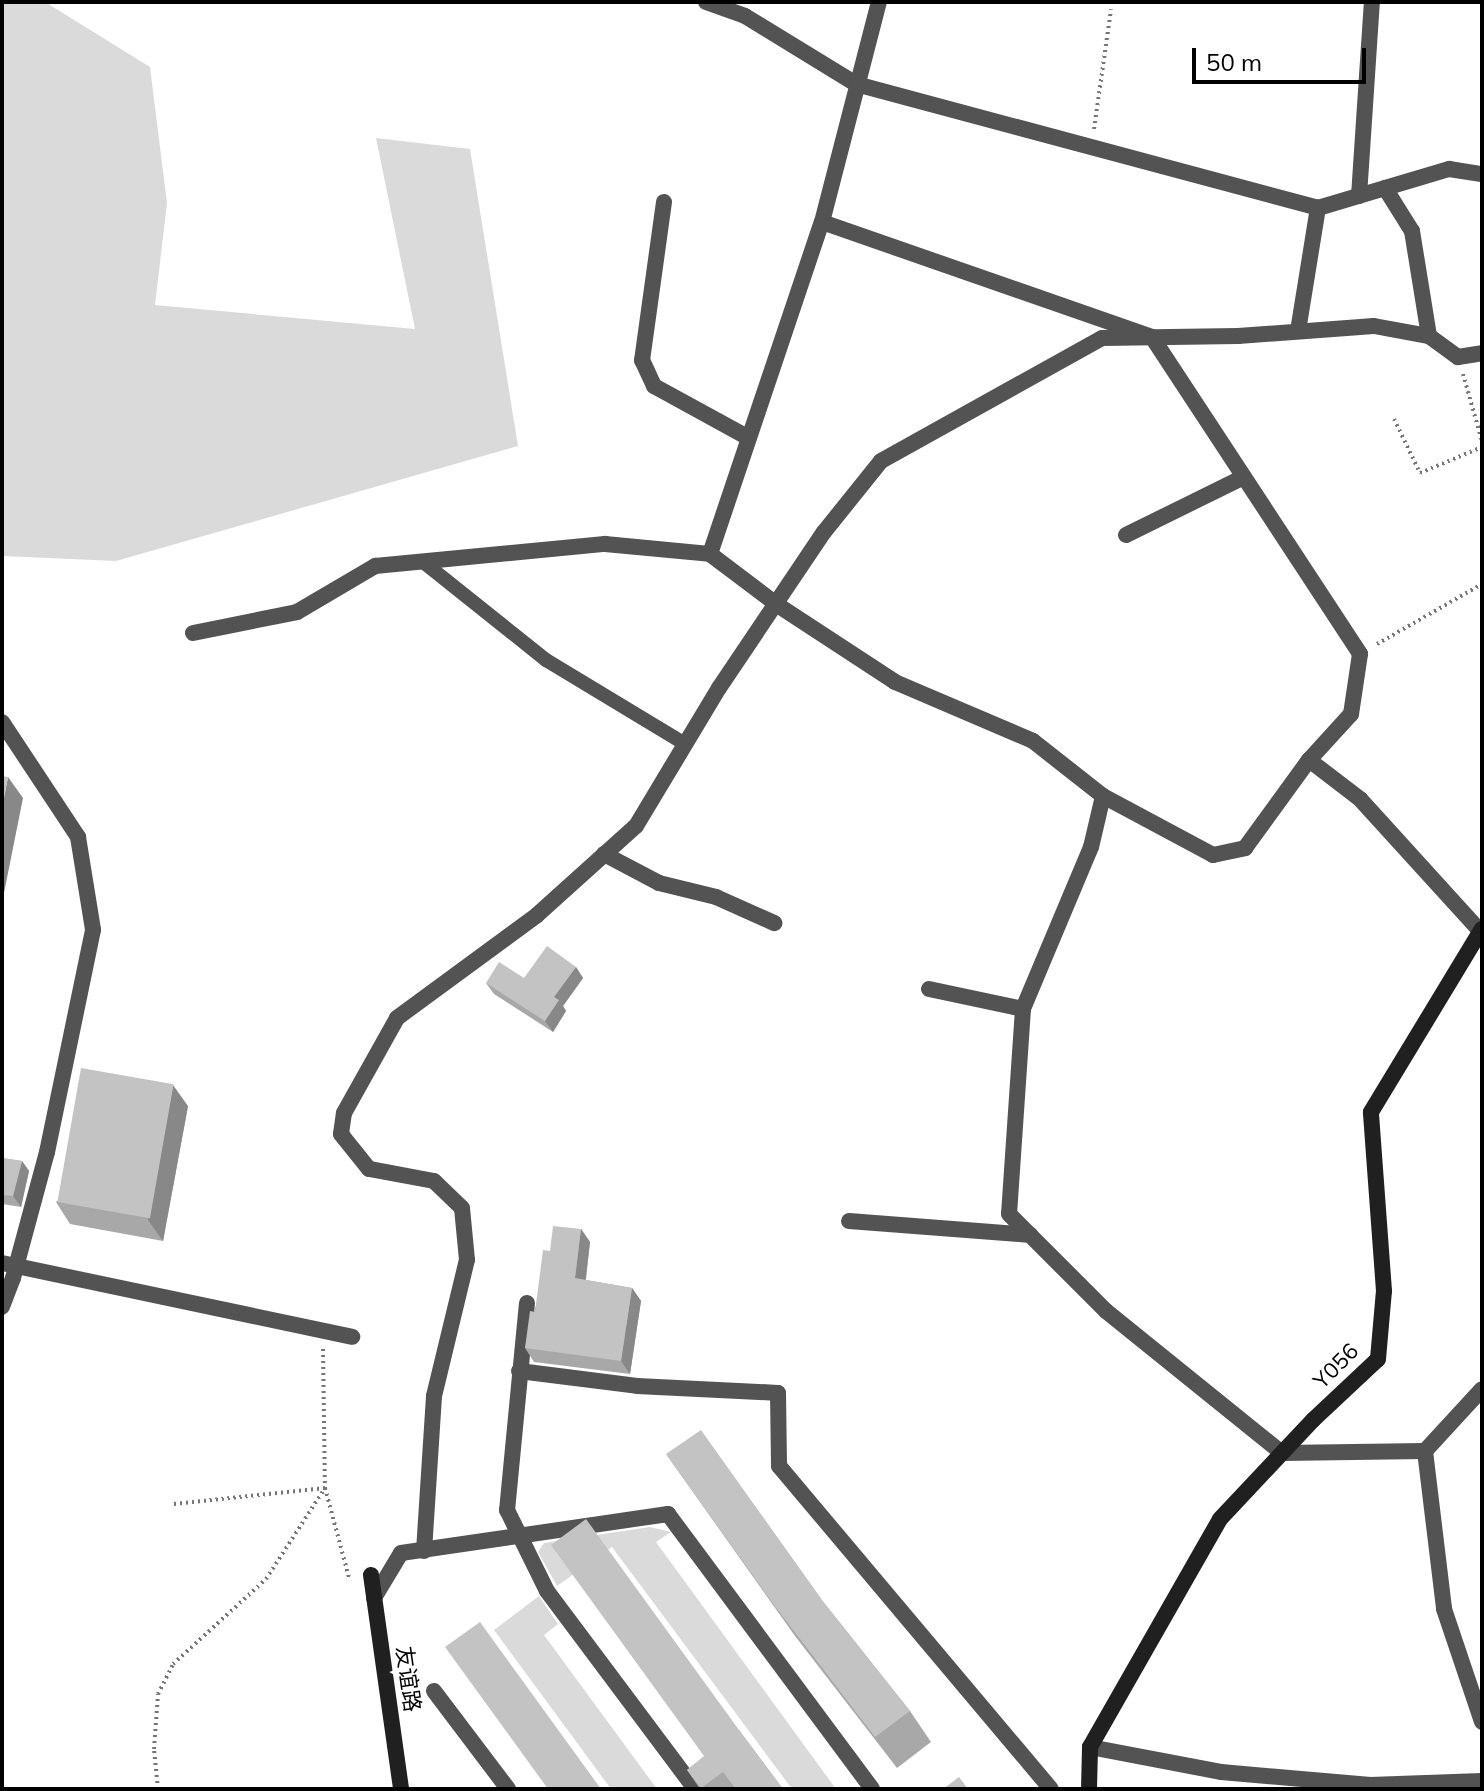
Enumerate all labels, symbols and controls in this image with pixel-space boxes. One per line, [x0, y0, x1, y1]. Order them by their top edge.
scale bar [1196, 32, 1370, 82]
text: 50 m [1206, 47, 1262, 77]
street label: Y056 [1308, 1338, 1364, 1394]
street label: 友谊路 [390, 1644, 426, 1714]

